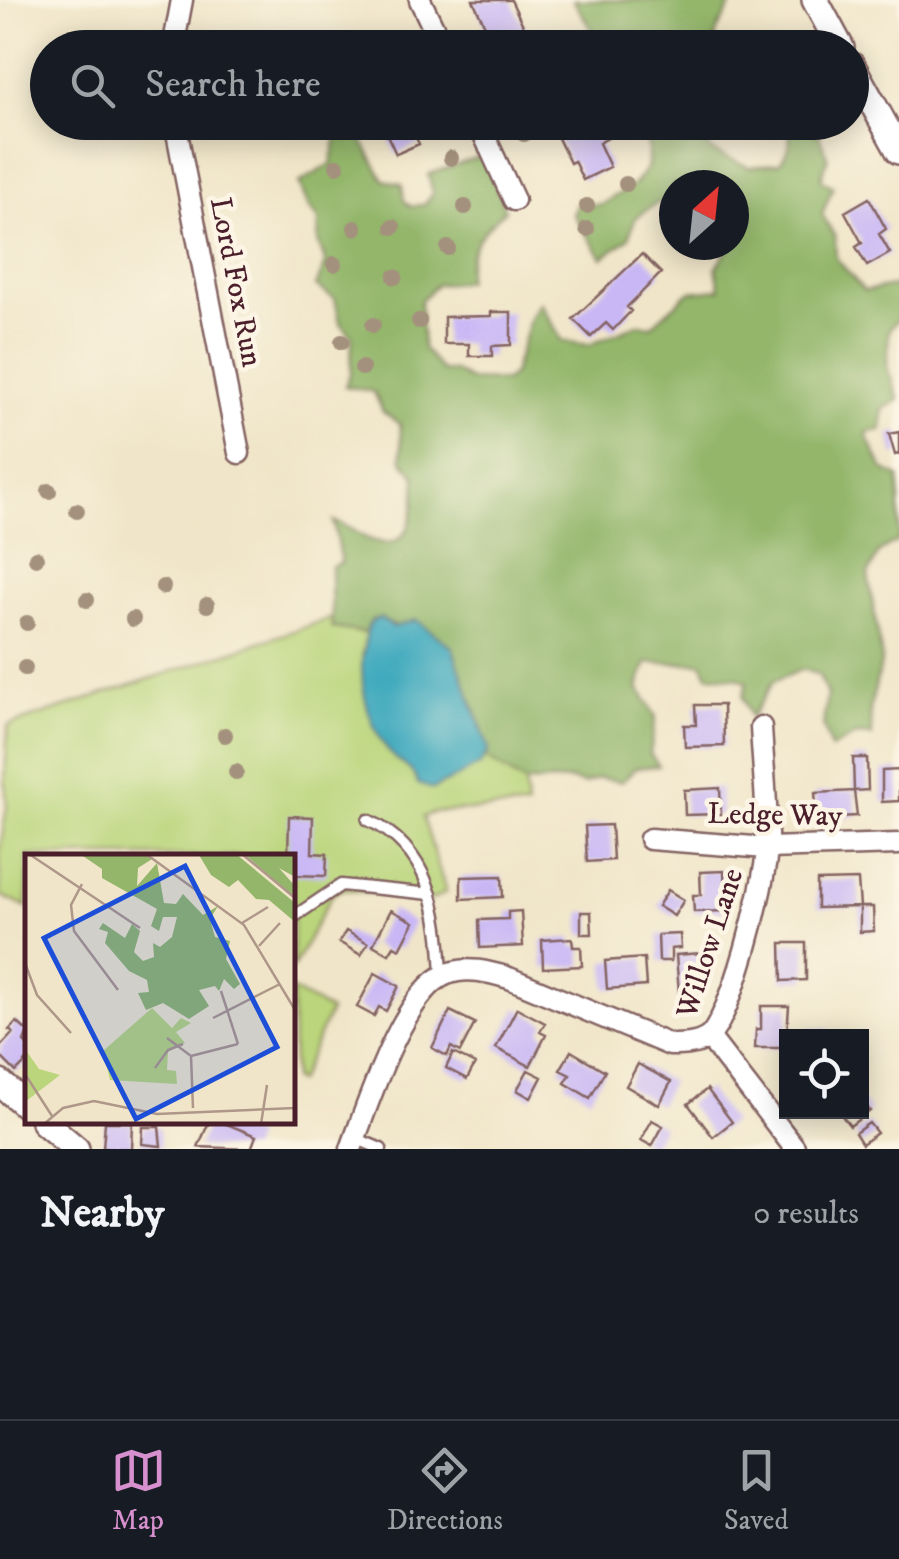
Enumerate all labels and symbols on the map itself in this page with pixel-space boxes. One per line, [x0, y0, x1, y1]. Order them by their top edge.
north arrow [659, 170, 749, 260]
street label: Lord Fox Run [201, 194, 270, 370]
street label: Ledge Way [707, 796, 844, 835]
inset map [25, 854, 295, 1124]
street label: Willow Lane [668, 864, 752, 1024]

